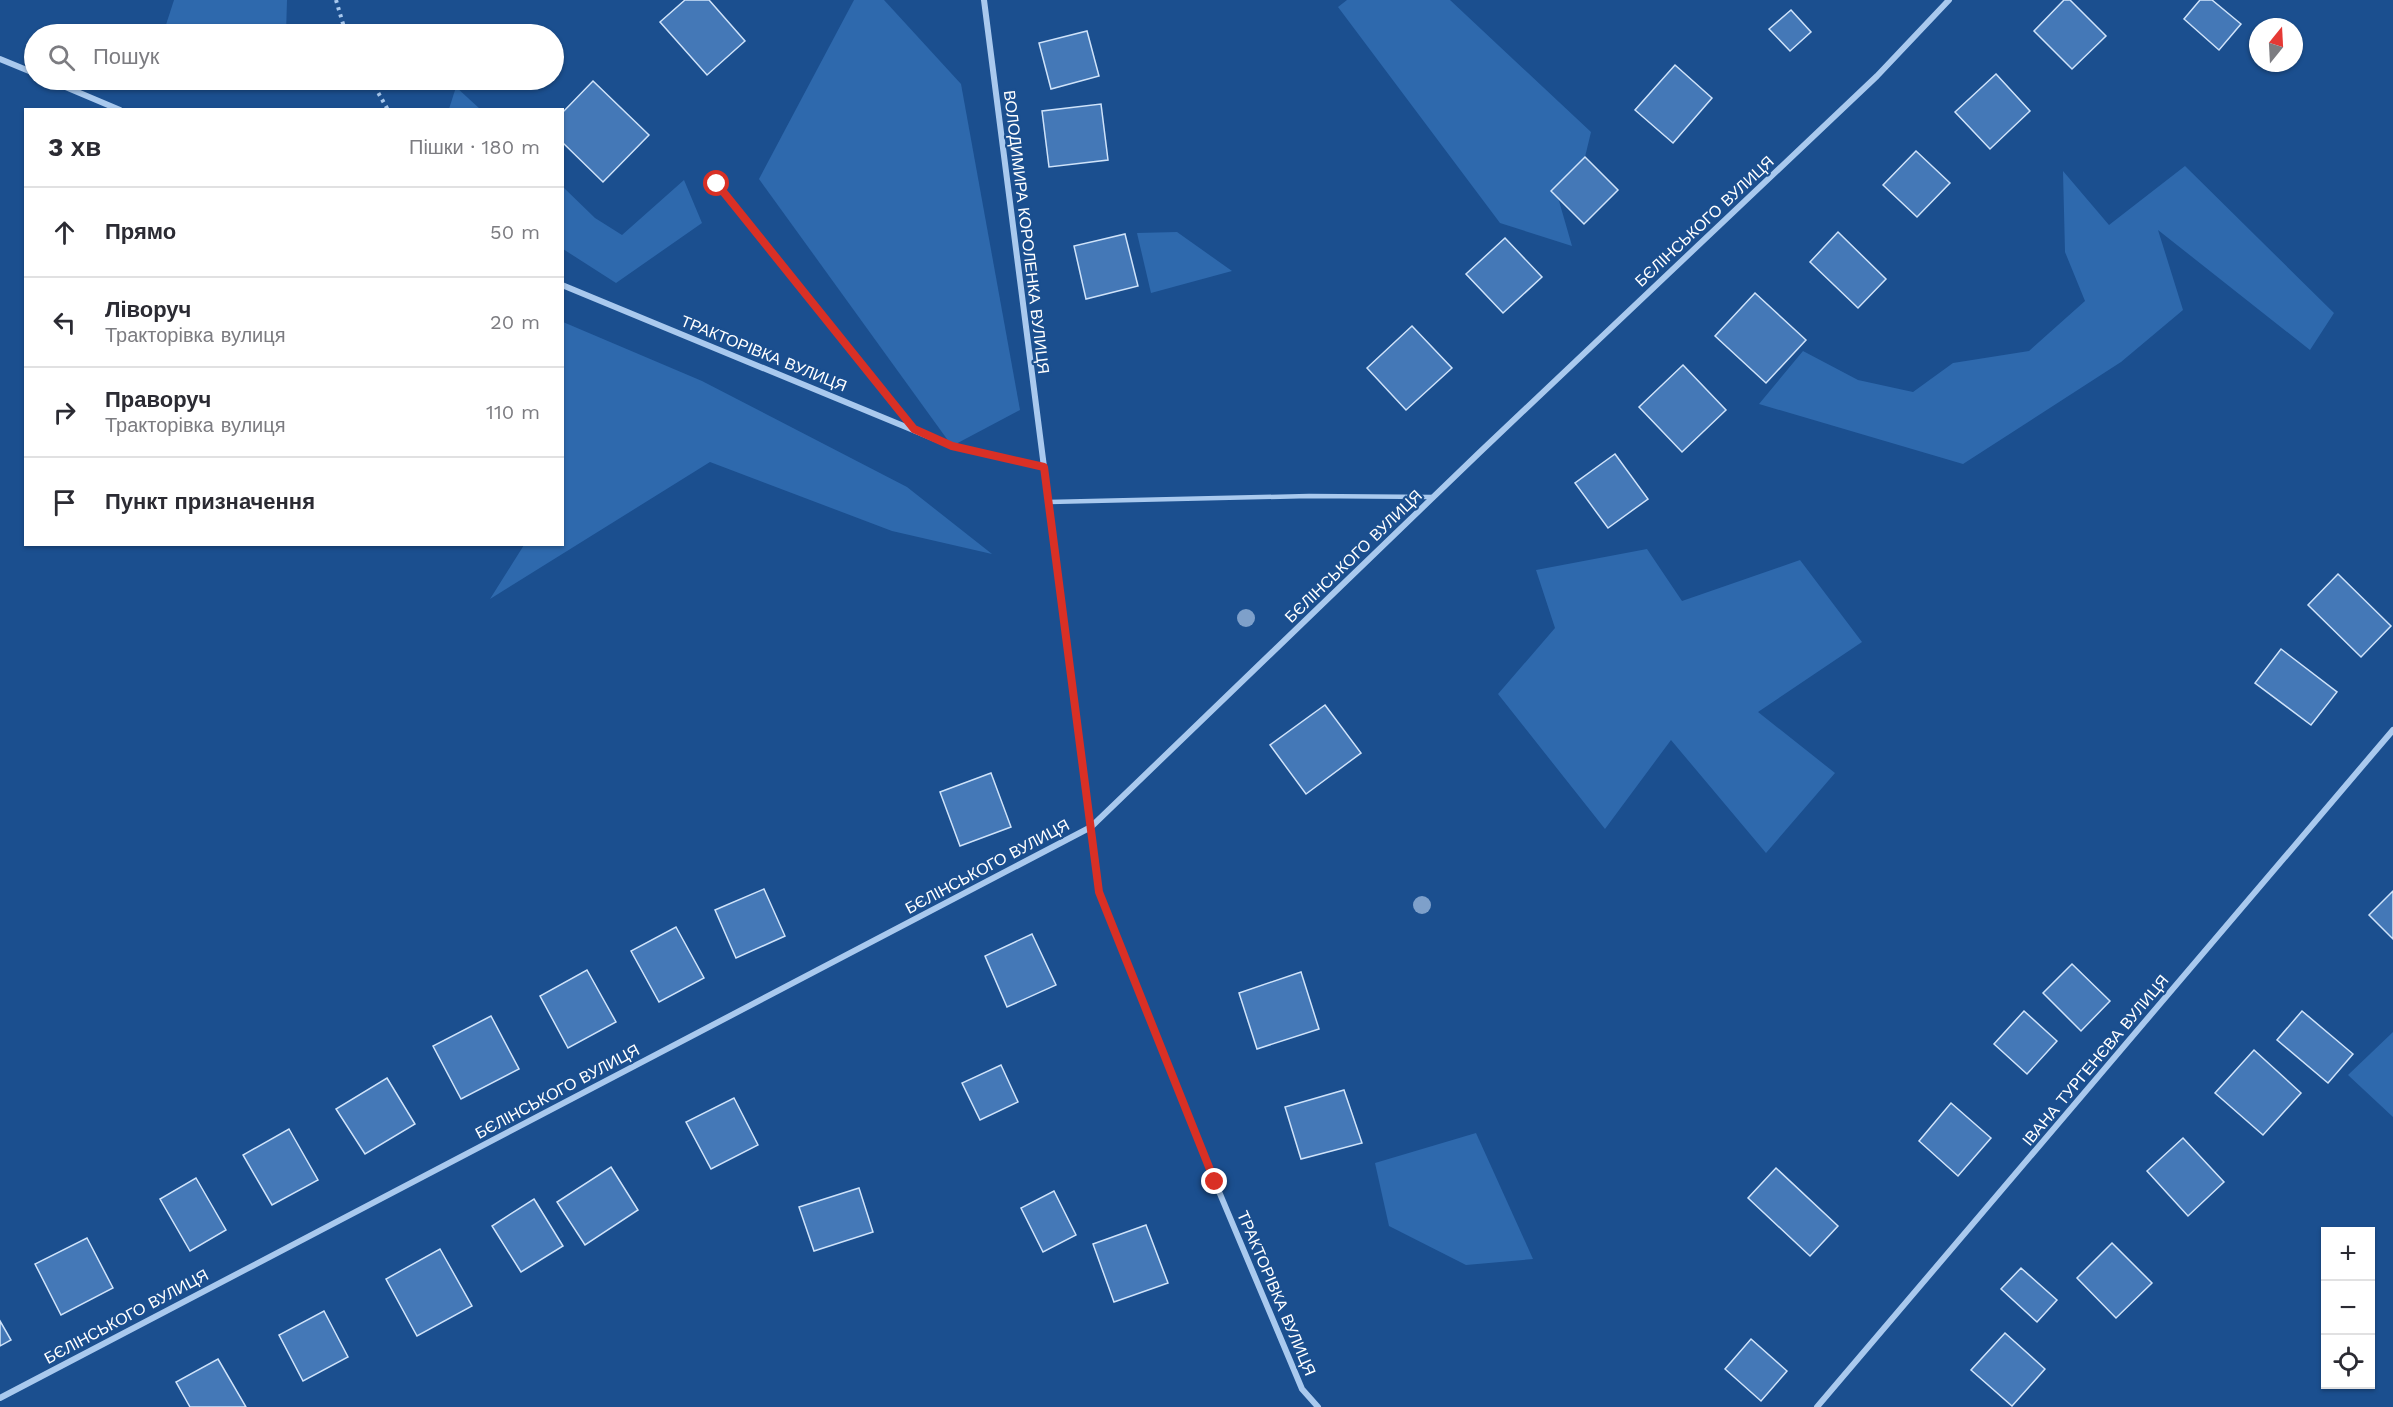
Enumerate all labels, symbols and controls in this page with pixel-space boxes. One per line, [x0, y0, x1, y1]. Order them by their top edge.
north arrow [2249, 18, 2303, 72]
search box [24, 24, 564, 90]
icon: search [45, 41, 78, 74]
text: Пошук [93, 44, 159, 69]
street label: ВОЛОДИМИРА КОРОЛЕНКА ВУЛИЦЯ [1000, 89, 1053, 375]
text: 3 хв [48, 132, 101, 162]
text: Пішки · 180 m [409, 135, 540, 159]
street label: БЄЛІНСЬКОГО ВУЛИЦЯ [1631, 152, 1778, 291]
route start [703, 170, 729, 196]
icon: ahead [48, 216, 81, 249]
text: Прямо [105, 219, 176, 244]
text: 50 m [490, 220, 540, 244]
text: Ліворуч [105, 297, 191, 322]
icon: left [48, 306, 81, 339]
text: 20 m [490, 310, 540, 334]
street label: ТРАКТОРІВКА ВУЛИЦЯ [678, 311, 850, 395]
text: Тракторівка вулиця [105, 323, 286, 347]
text: Праворуч [105, 387, 211, 412]
icon: right [48, 396, 81, 429]
text: 110 m [486, 400, 540, 424]
text: Тракторівка вулиця [105, 413, 286, 437]
icon: arrive [48, 486, 81, 519]
street label: БЄЛІНСЬКОГО ВУЛИЦЯ [1281, 486, 1426, 627]
text: Пункт призначення [105, 489, 315, 514]
street label: БЄЛІНСЬКОГО ВУЛИЦЯ [902, 815, 1072, 918]
street label: ІВАНА ТУРГЕНЄВА ВУЛИЦЯ [2018, 971, 2173, 1150]
street label: БЄЛІНСЬКОГО ВУЛИЦЯ [472, 1040, 642, 1143]
route end [1201, 1168, 1227, 1194]
street label: ТРАКТОРІВКА ВУЛИЦЯ [1233, 1208, 1320, 1379]
map controls [2321, 1227, 2375, 1389]
button: + [2321, 1227, 2375, 1281]
street label: БЄЛІНСЬКОГО ВУЛИЦЯ [41, 1265, 211, 1368]
button: − [2321, 1281, 2375, 1335]
button: locate [2321, 1335, 2375, 1389]

